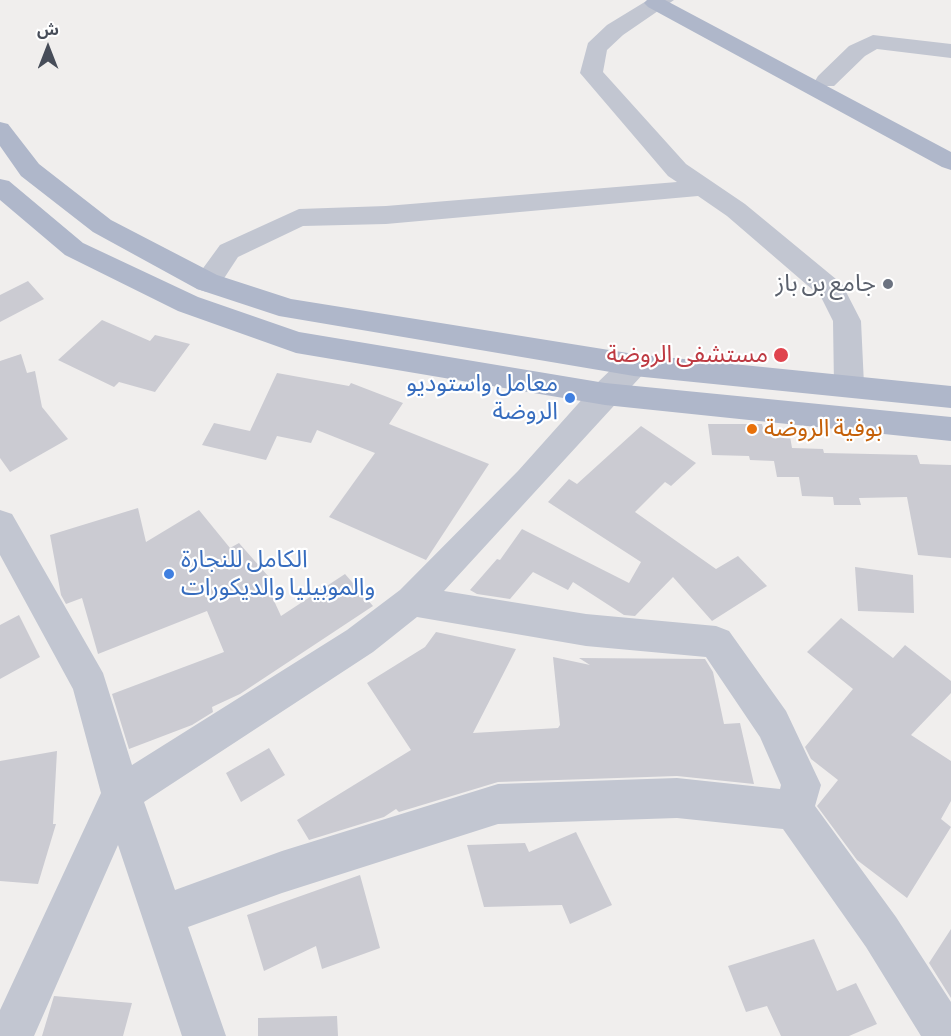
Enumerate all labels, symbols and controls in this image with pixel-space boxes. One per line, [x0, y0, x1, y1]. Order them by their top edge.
north arrow [18, 18, 78, 78]
text: ش [37, 22, 59, 38]
place label: جامع بن باز [775, 270, 876, 298]
marker: جامع بن باز [881, 277, 895, 291]
place label: مستشفى الروضة [607, 341, 768, 369]
marker: مستشفى الروضة [772, 346, 790, 364]
place label: معامل واستوديو الروضة [406, 370, 558, 426]
marker: معامل واستوديو الروضة [563, 391, 577, 405]
place label: بوفية الروضة [764, 415, 883, 443]
marker: بوفية الروضة [745, 422, 759, 436]
place label: الكامل للنجارة والموبيليا والديكورات [181, 546, 375, 602]
marker: الكامل للنجارة والموبيليا والديكورات [162, 567, 176, 581]

